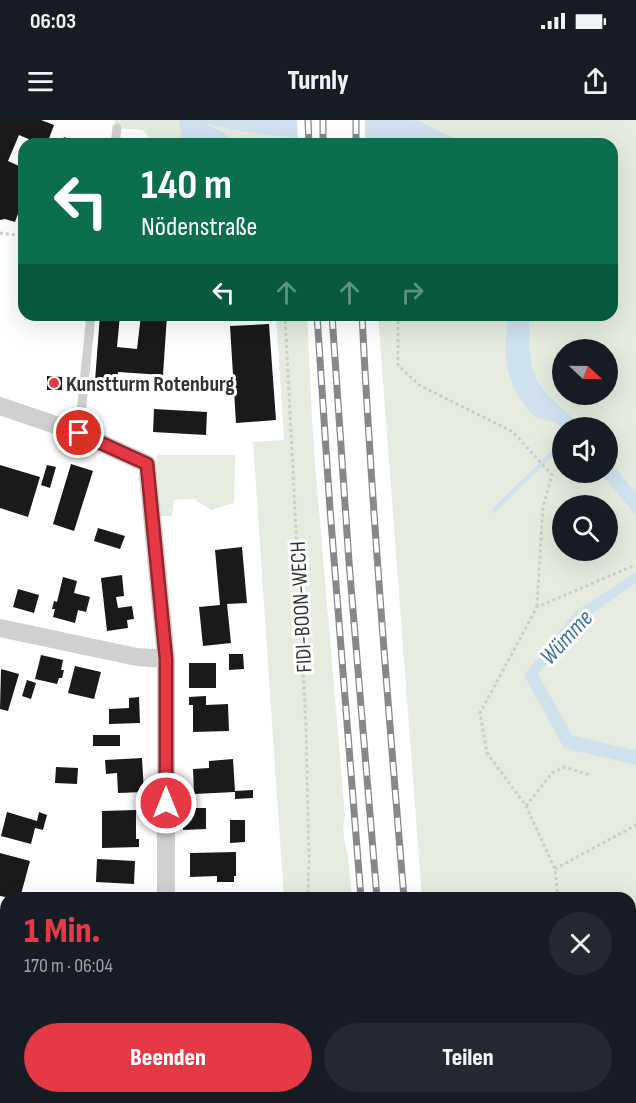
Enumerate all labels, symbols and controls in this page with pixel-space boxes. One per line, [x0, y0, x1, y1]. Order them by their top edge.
text: 06:03 [30, 8, 76, 35]
icon: menu [24, 65, 57, 98]
text: Turnly [288, 65, 348, 97]
icon: share [579, 65, 612, 98]
text: 140 m [141, 160, 232, 211]
icon: left [42, 162, 120, 240]
text: Nödenstraße [141, 211, 257, 243]
icon: left [207, 276, 240, 309]
icon: ahead [270, 276, 303, 309]
icon: ahead [333, 276, 366, 309]
icon: right [396, 276, 429, 309]
north arrow [552, 339, 618, 405]
map controls [552, 339, 618, 561]
place label: Kunstturm Rotenburg [66, 371, 235, 398]
marker: Kunstturm Rotenburg [47, 376, 61, 390]
pin [53, 407, 104, 458]
icon: arrive [62, 416, 95, 449]
button: sound [552, 417, 618, 483]
button: search [552, 495, 618, 561]
street label: FIDI-BOON-WECH [285, 540, 318, 673]
water label: Wümme [534, 604, 599, 671]
position arrow [134, 771, 198, 835]
text: 1 Min. [24, 910, 100, 953]
button: close [549, 912, 612, 975]
text: 170 m · 06:04 [24, 954, 113, 978]
button: Beenden [24, 1023, 312, 1092]
button: Teilen [324, 1023, 612, 1092]

